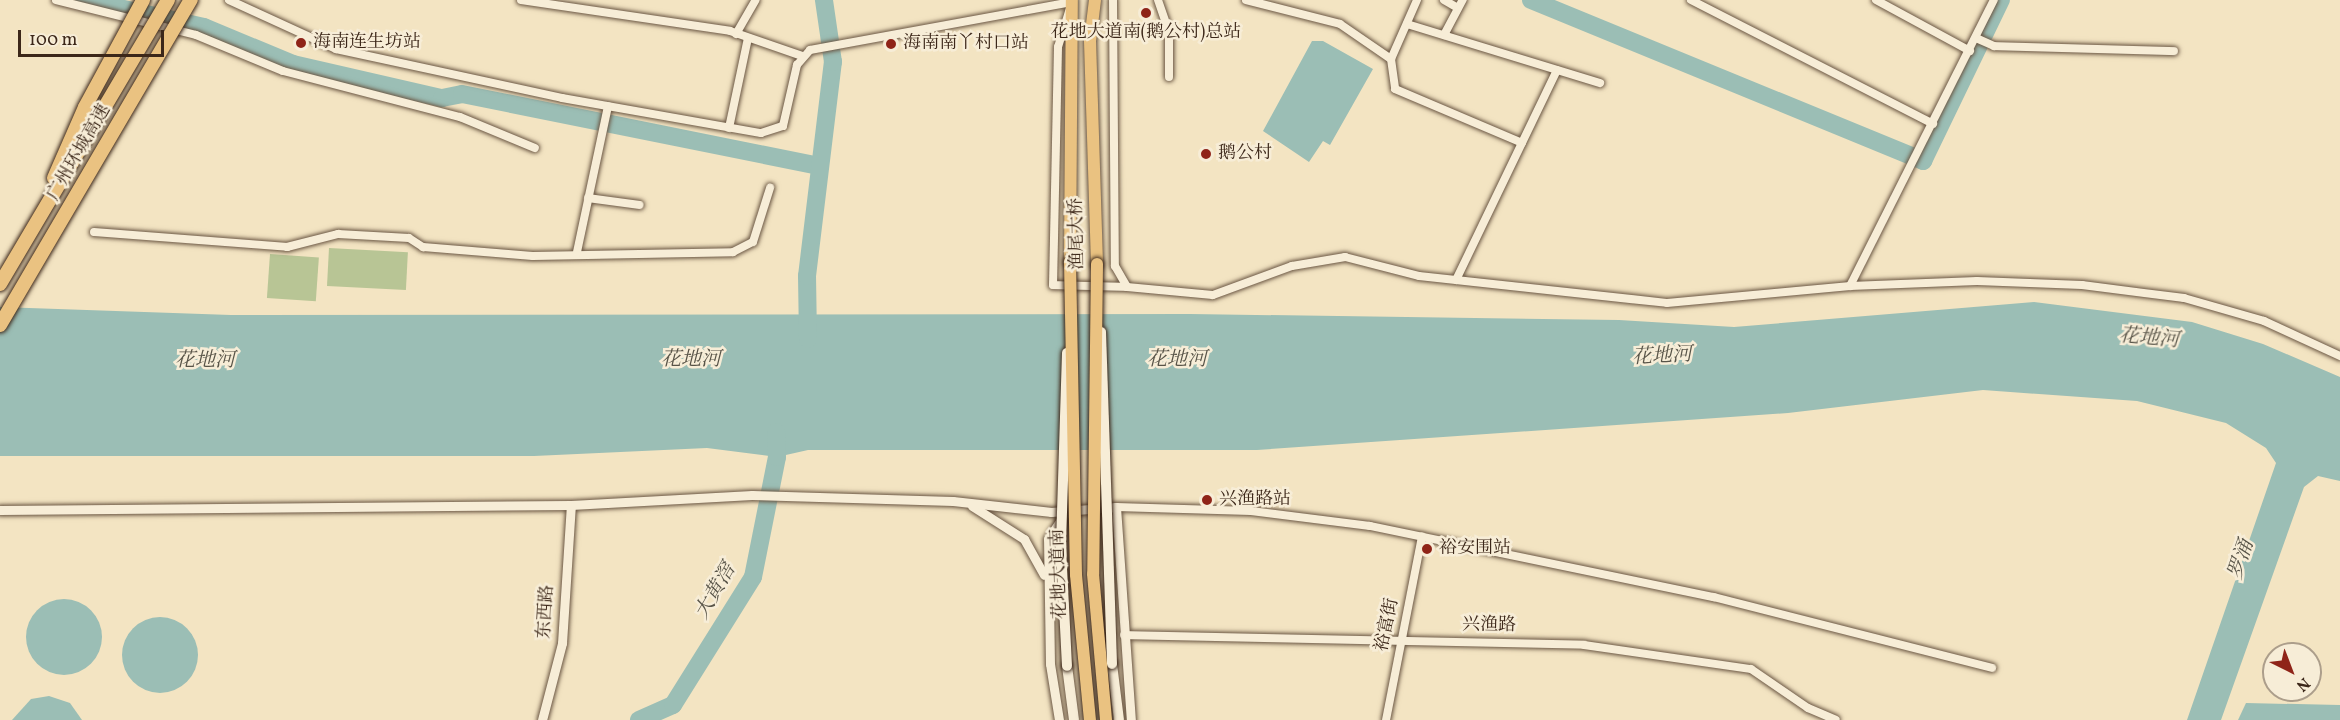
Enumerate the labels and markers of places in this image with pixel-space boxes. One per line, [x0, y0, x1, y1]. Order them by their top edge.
marker: 花地大道南(鹅公村)总站 [1139, 6, 1153, 20]
place label: 花地大道南(鹅公村)总站 [1051, 22, 1241, 44]
place label: 海南连生坊站 [313, 32, 421, 54]
place label: 海南南丫村口站 [903, 33, 1029, 55]
marker: 海南连生坊站 [294, 36, 308, 50]
marker: 海南南丫村口站 [884, 37, 898, 51]
place label: 鹅公村 [1218, 143, 1272, 165]
marker: 鹅公村 [1199, 147, 1213, 161]
place label: 兴渔路站 [1219, 489, 1291, 511]
marker: 兴渔路站 [1200, 493, 1214, 507]
place label: 裕安围站 [1439, 538, 1511, 560]
marker: 裕安围站 [1420, 542, 1434, 556]

